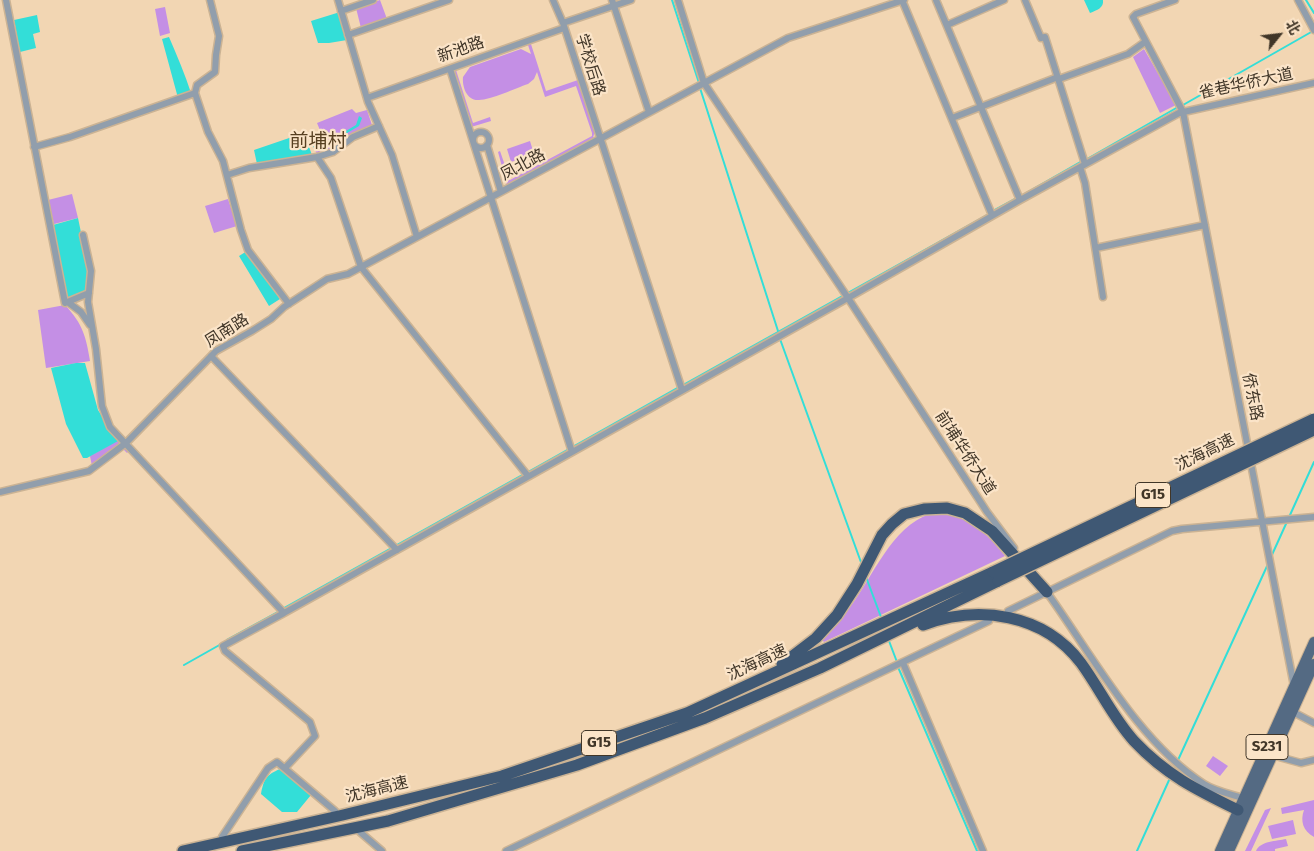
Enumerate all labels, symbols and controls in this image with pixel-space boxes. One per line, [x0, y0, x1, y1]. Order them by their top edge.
north arrow [1254, 10, 1304, 60]
text: 北 [1282, 17, 1303, 38]
street label: 学校后路 [571, 32, 609, 98]
street label: 新池路 [435, 33, 487, 67]
street label: 雀巷华侨大道 [1197, 65, 1295, 103]
district label: 前埔村 [290, 131, 346, 153]
street label: 凤北路 [497, 145, 549, 185]
street label: 凤南路 [202, 310, 252, 352]
street label: 侨东路 [1238, 372, 1266, 422]
street label: 前埔华侨大道 [931, 408, 999, 498]
street label: 沈海高速 [1172, 430, 1238, 476]
road number: G15 [1136, 482, 1170, 508]
street label: 沈海高速 [724, 641, 790, 685]
road number: G15 [582, 730, 616, 756]
road number: S231 [1246, 734, 1288, 760]
street label: 沈海高速 [344, 773, 410, 807]

